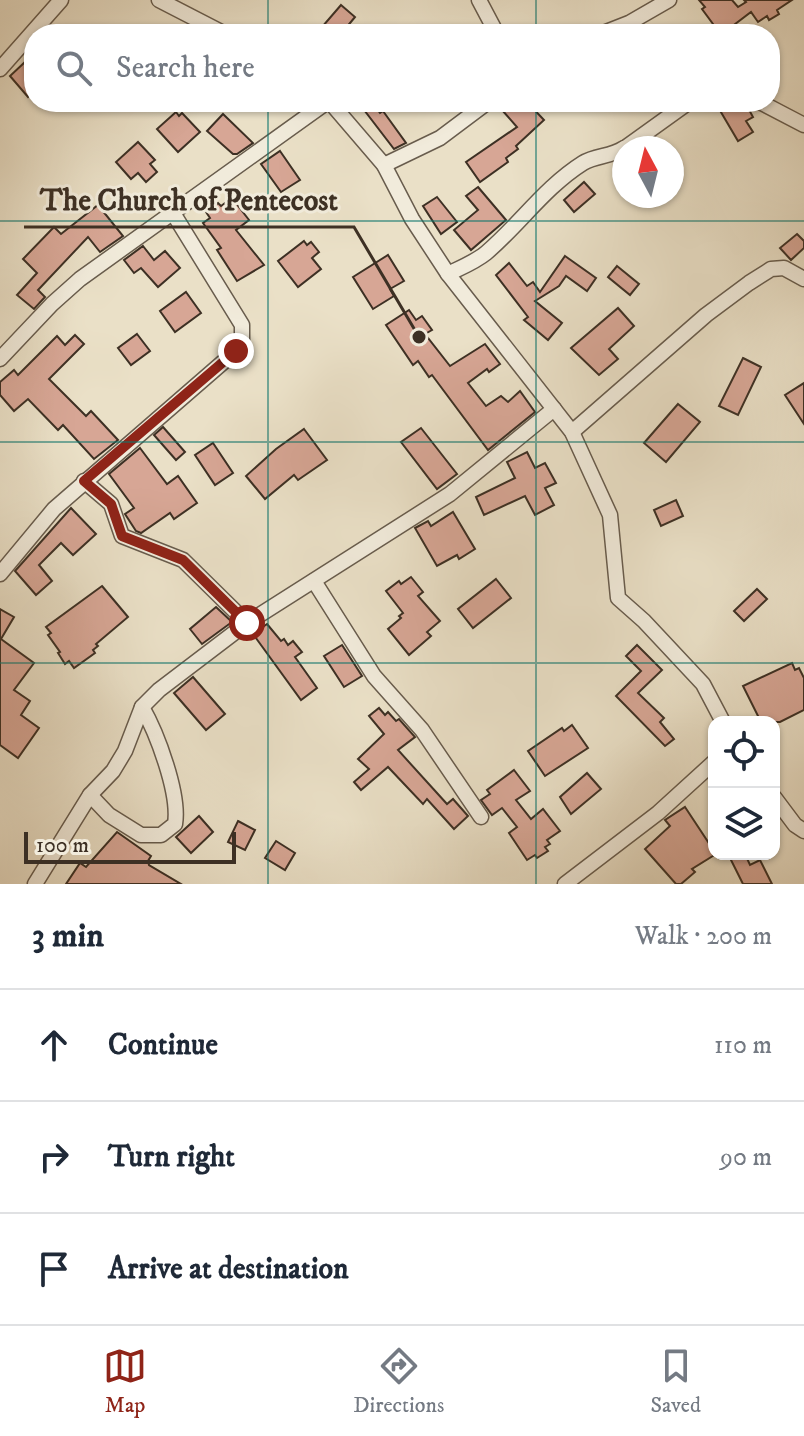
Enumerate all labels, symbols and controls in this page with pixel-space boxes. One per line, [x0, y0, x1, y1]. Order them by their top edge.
search box [24, 24, 780, 112]
icon: search [52, 46, 96, 90]
text: Search here [116, 50, 255, 87]
north arrow [612, 136, 684, 208]
callout: The Church of Pentecost [24, 173, 354, 227]
text: The Church of Pentecost [39, 183, 338, 220]
route end [218, 333, 254, 369]
route start [229, 605, 265, 641]
map controls [708, 716, 780, 860]
button: locate [708, 716, 780, 788]
button: layers [708, 788, 780, 860]
scale bar [24, 828, 236, 864]
text: 100 m [36, 832, 89, 859]
text: 3 min [32, 915, 104, 957]
text: Walk · 200 m [635, 920, 772, 953]
icon: ahead [32, 1023, 76, 1067]
text: Continue [108, 1027, 218, 1064]
text: 110 m [714, 1029, 772, 1062]
icon: right [32, 1135, 76, 1179]
text: Turn right [108, 1139, 235, 1176]
text: 90 m [720, 1141, 772, 1174]
icon: arrive [32, 1247, 76, 1291]
text: Arrive at destination [108, 1251, 349, 1288]
tab: Map [103, 1344, 147, 1419]
tab: Directions [353, 1344, 444, 1419]
tab: Saved [650, 1344, 701, 1419]

